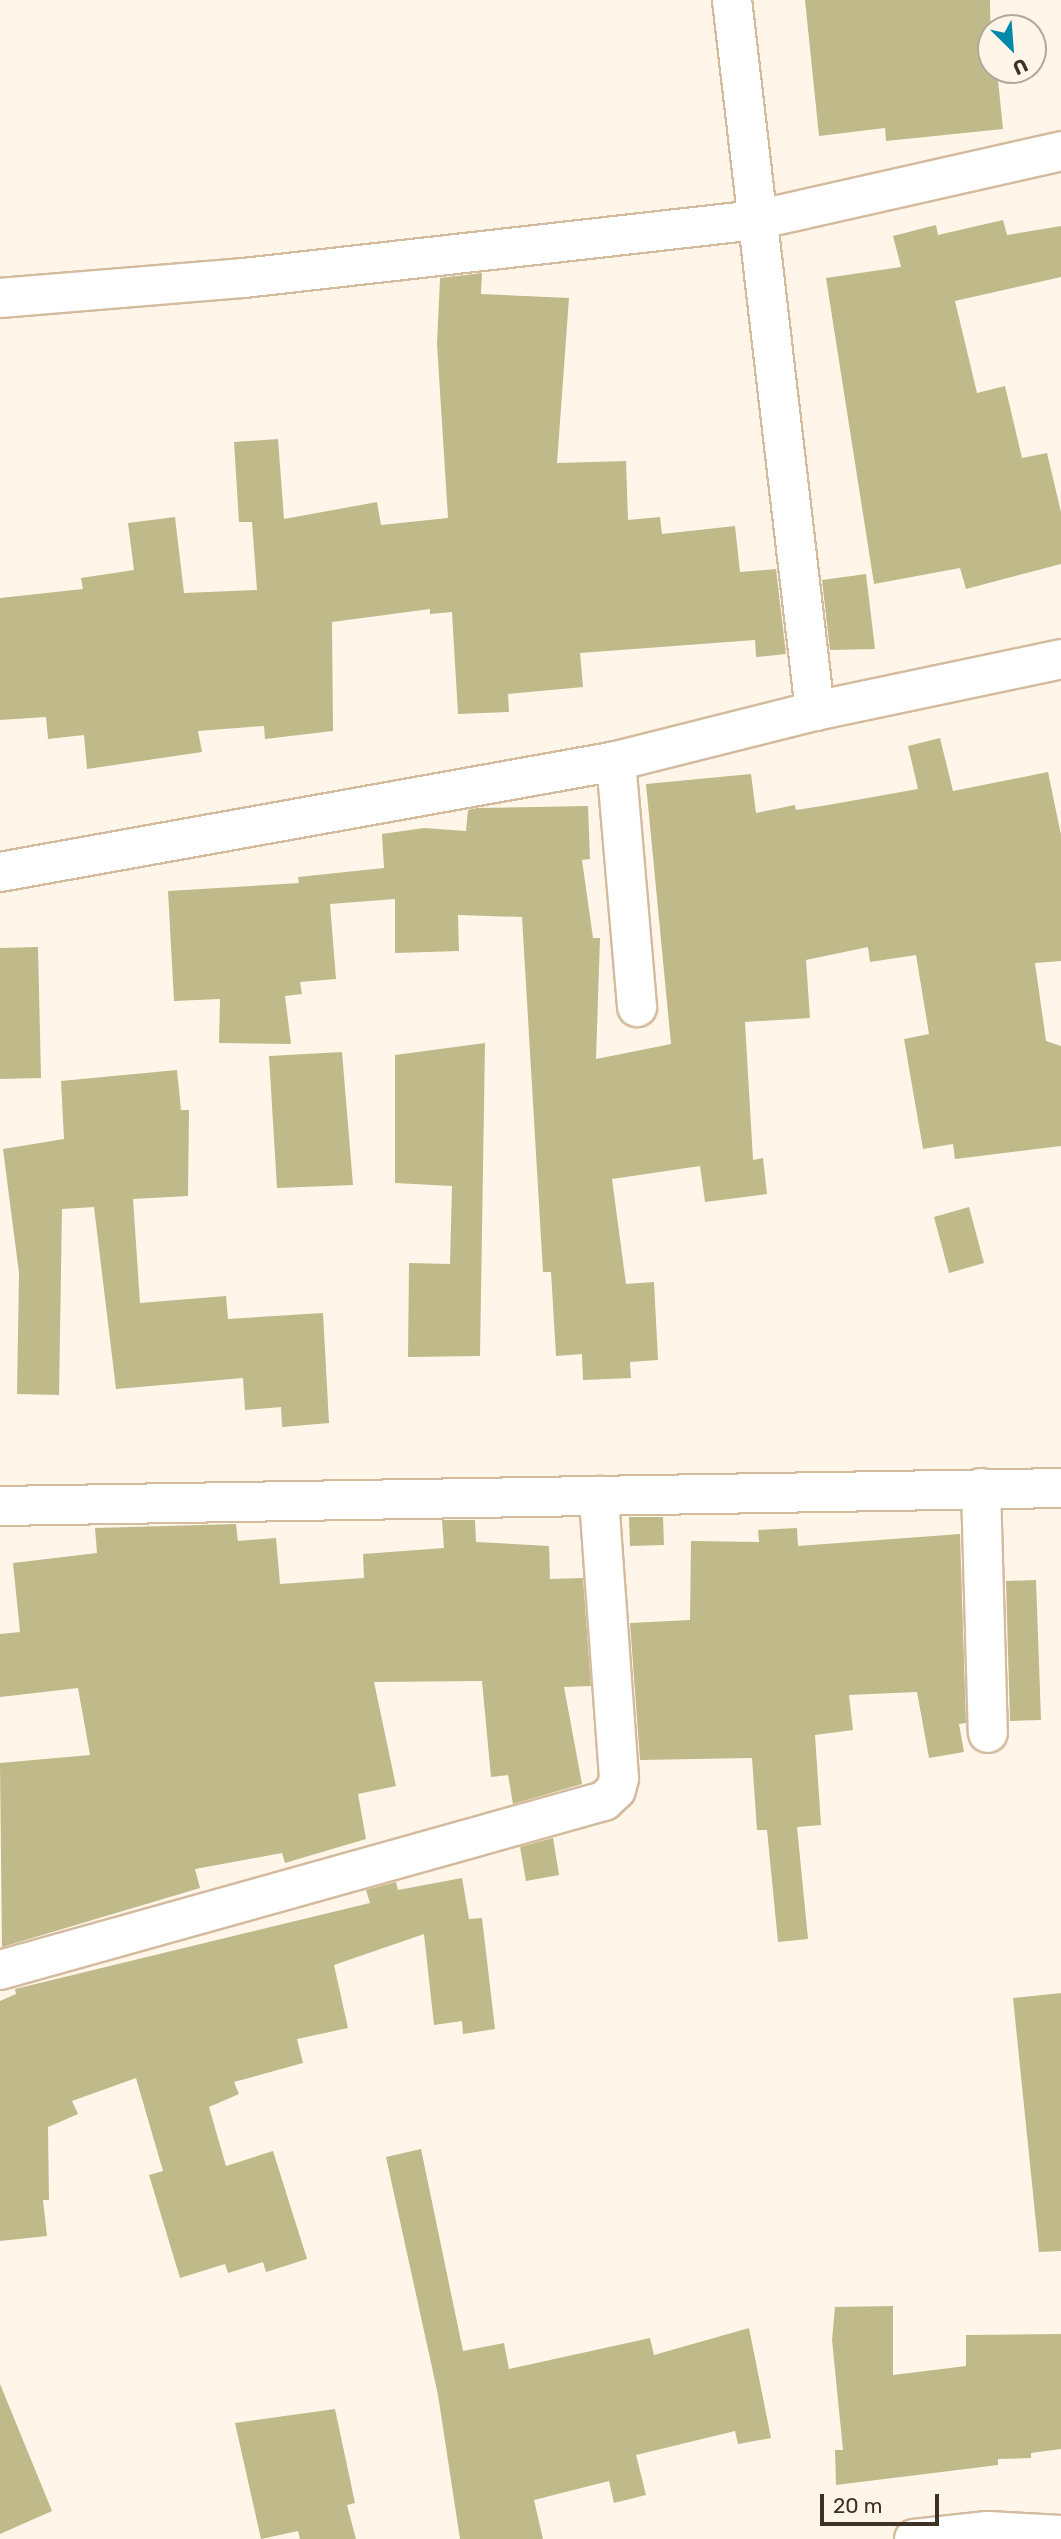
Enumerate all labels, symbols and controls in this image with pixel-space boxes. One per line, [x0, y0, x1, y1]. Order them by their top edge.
north arrow [977, 14, 1047, 84]
text: U [1009, 53, 1031, 80]
scale bar [823, 2480, 942, 2524]
text: 20 m [833, 2493, 882, 2518]

